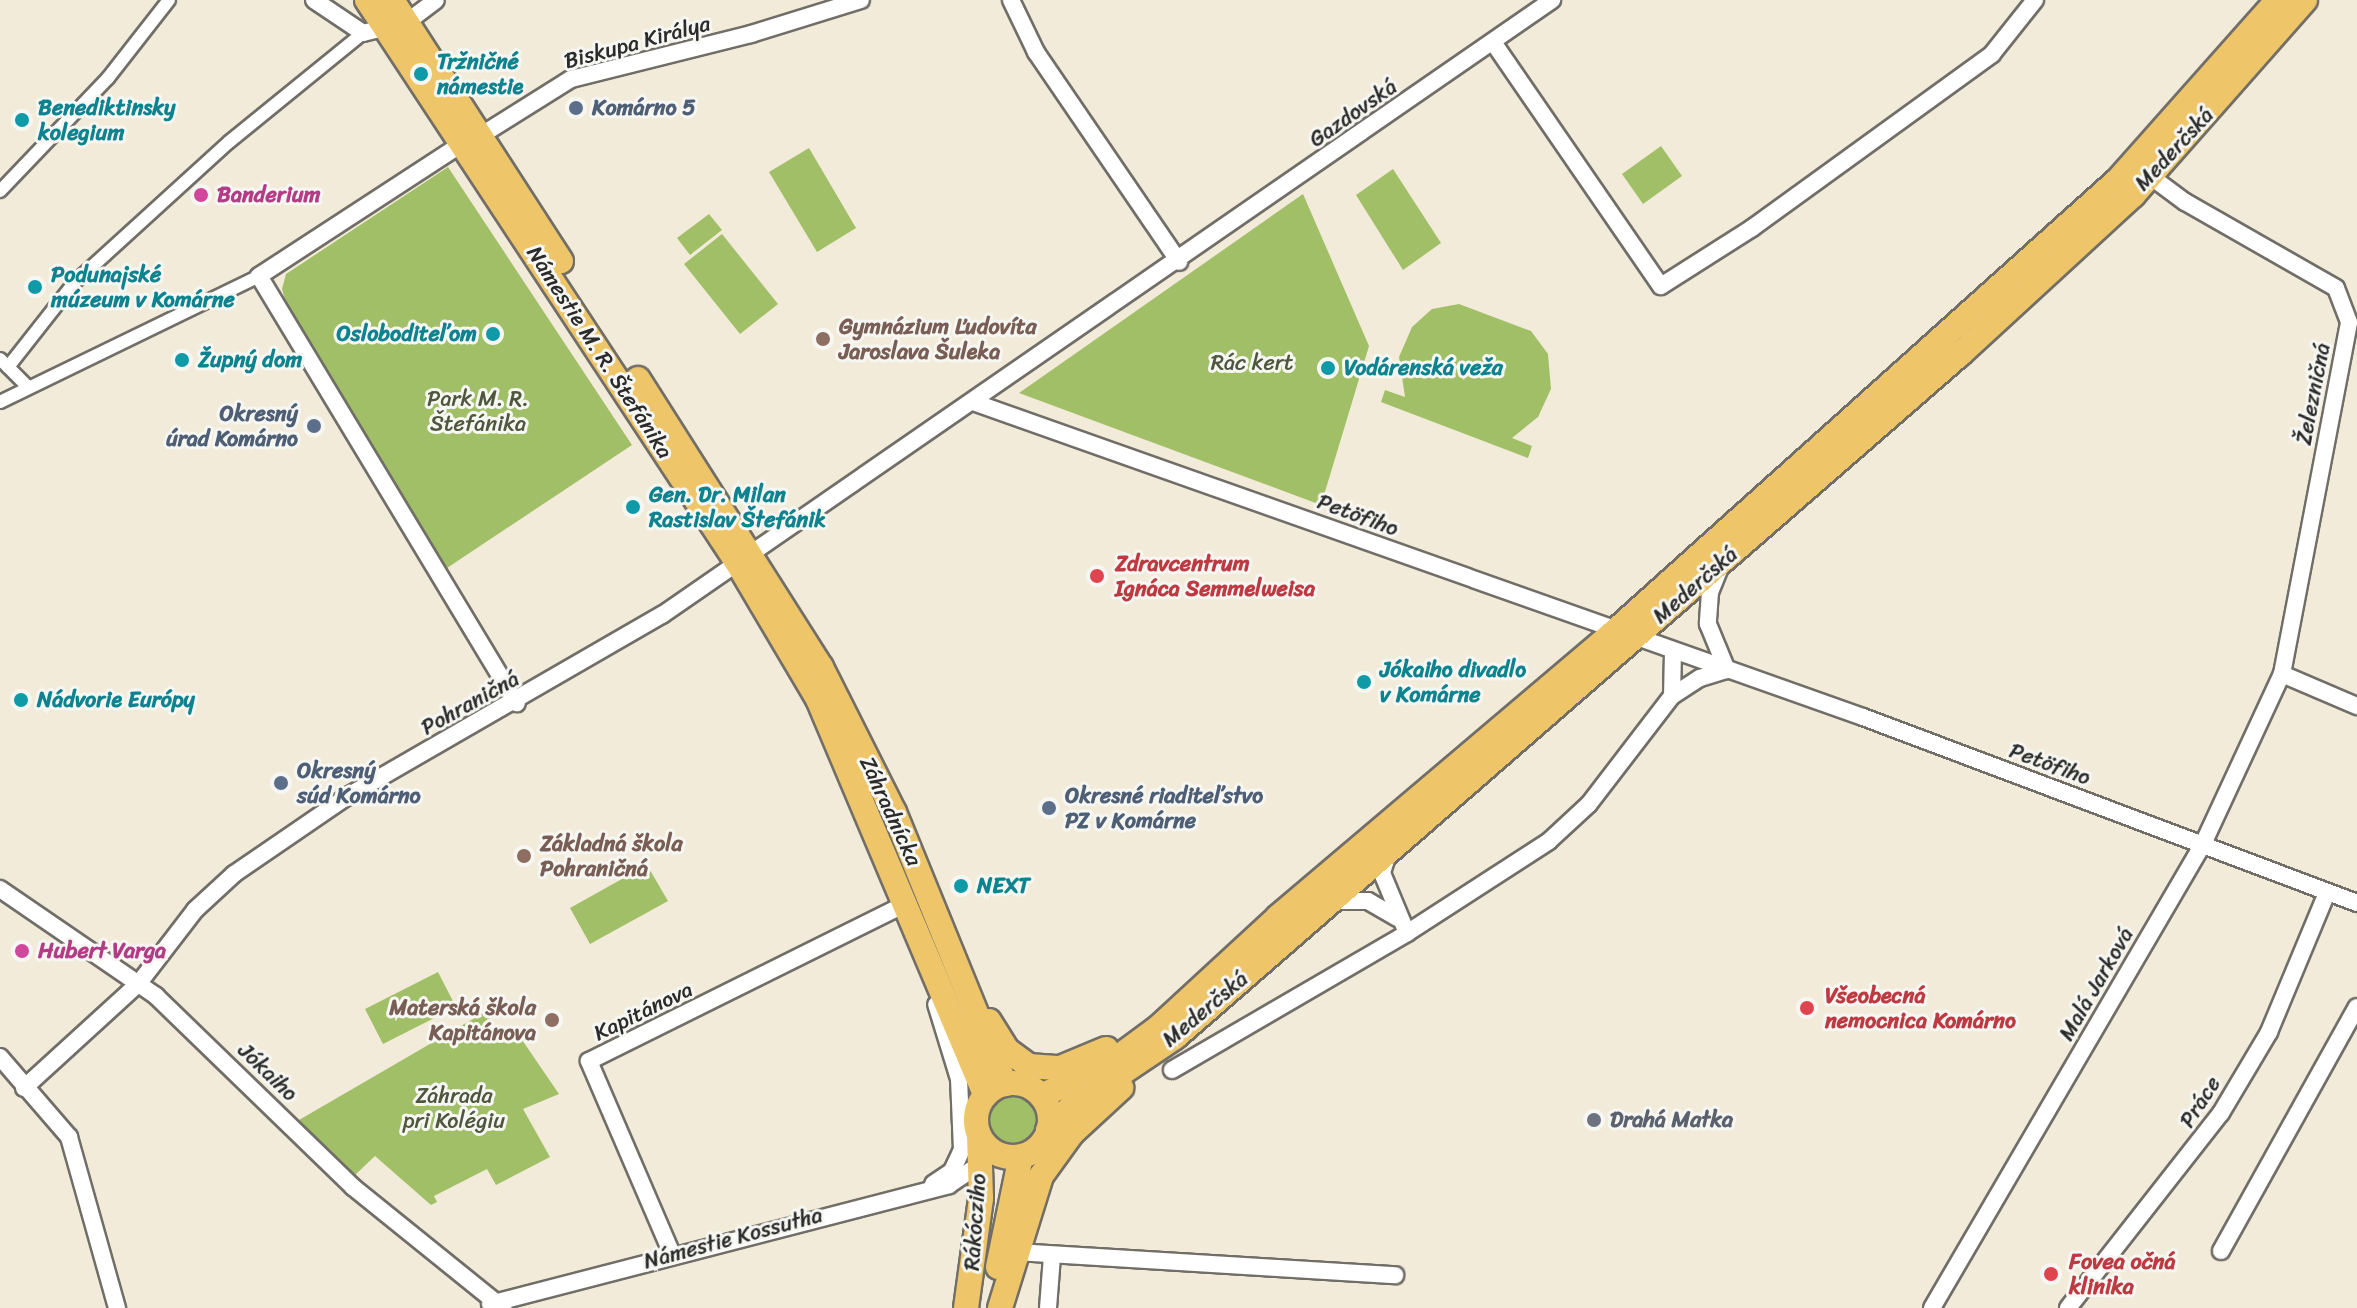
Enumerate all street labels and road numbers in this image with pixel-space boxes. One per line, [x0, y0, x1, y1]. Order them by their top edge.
street label: Biskupa Királya [561, 10, 713, 74]
street label: Gazdovská [1304, 73, 1402, 153]
street label: Mederčská [2129, 102, 2219, 196]
street label: Námestie M. R. Štefánika [521, 241, 679, 463]
street label: Železničná [2290, 341, 2336, 447]
street label: Petöfiho [1314, 488, 1402, 542]
street label: Mederčská [1647, 541, 1743, 629]
street label: Pohraničná [416, 665, 524, 741]
street label: Petöfiho [2006, 737, 2094, 791]
street label: Záhradnícka [854, 752, 928, 870]
street label: Malá Jarková [2053, 923, 2139, 1045]
street label: Mederčská [1157, 965, 1253, 1053]
street label: Kapitánova [589, 976, 697, 1046]
street label: Jókaiho [233, 1037, 303, 1107]
street label: Práce [2174, 1071, 2226, 1133]
street label: Rákócziho [958, 1172, 992, 1272]
street label: Námestie Kossutha [641, 1201, 825, 1275]

